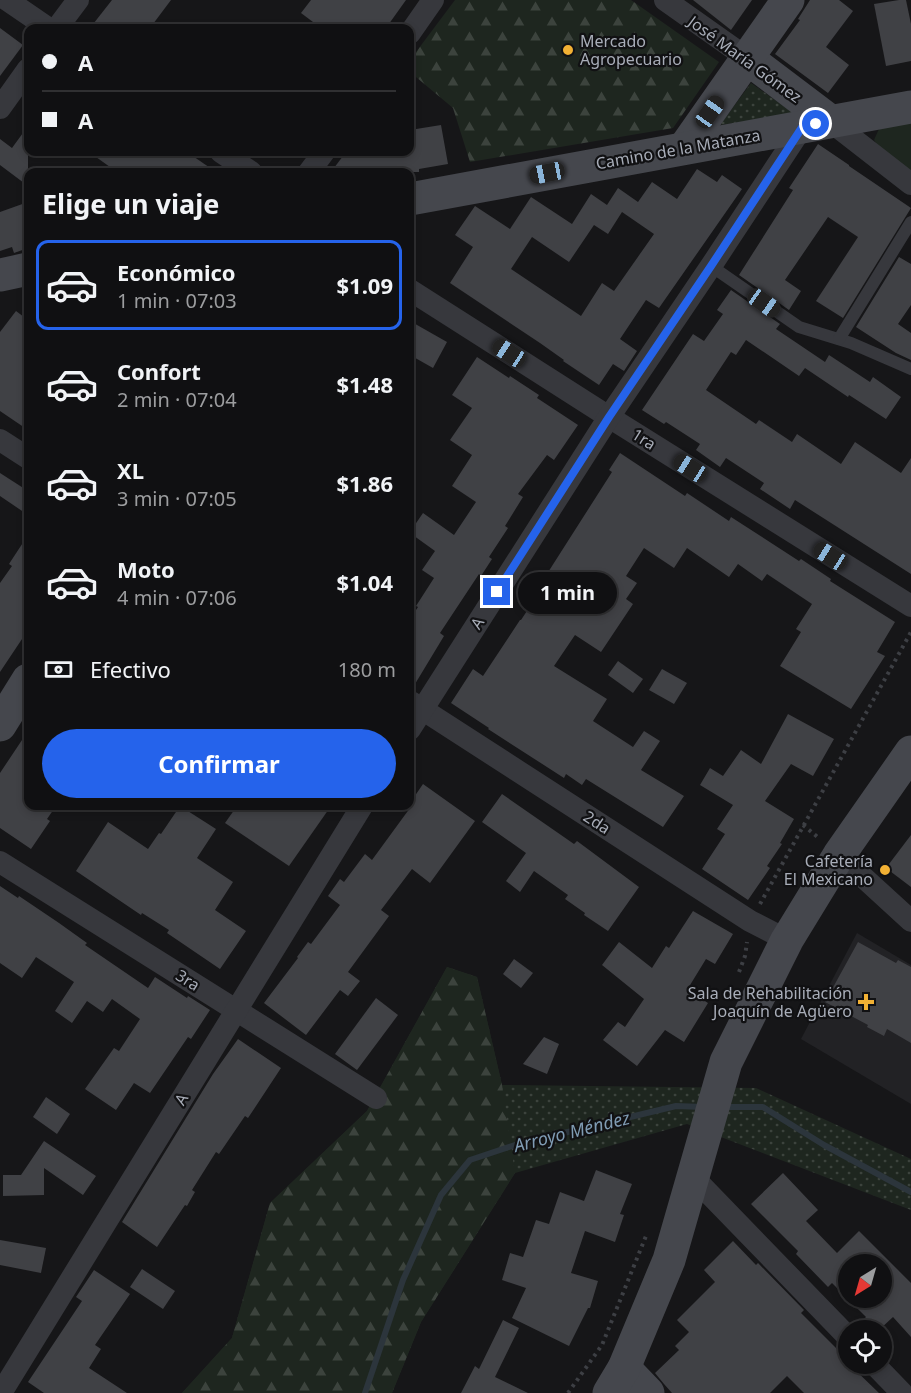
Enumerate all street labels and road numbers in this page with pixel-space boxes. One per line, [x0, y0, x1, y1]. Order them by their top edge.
street label: José María Gómez [682, 9, 806, 108]
street label: Camino de la Matanza [594, 124, 762, 174]
street label: 1ra [628, 423, 660, 455]
street label: A [465, 612, 489, 633]
street label: 2da [579, 805, 615, 839]
street label: 3ra [172, 964, 204, 996]
street label: A [169, 1088, 193, 1109]

